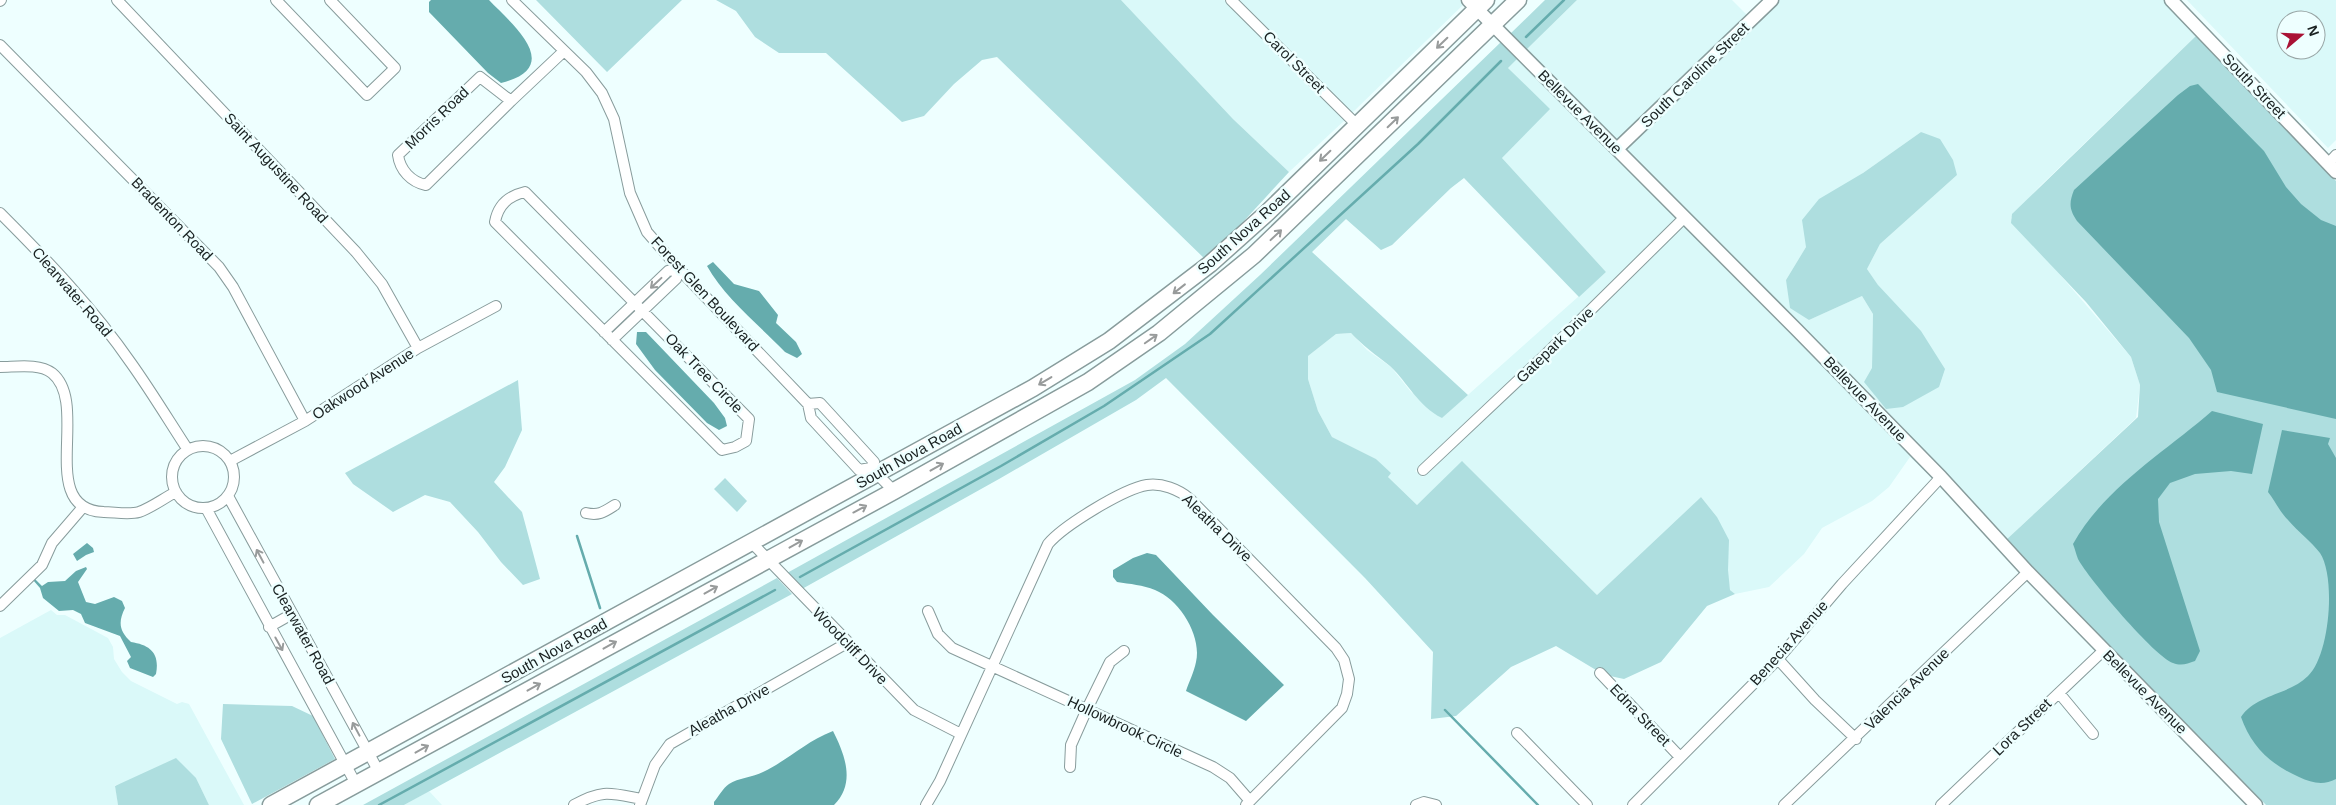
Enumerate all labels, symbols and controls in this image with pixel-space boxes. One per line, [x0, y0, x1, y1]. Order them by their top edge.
north arrow [2276, 10, 2326, 60]
street label: South Caroline Street [1637, 18, 1753, 131]
text: N [2304, 23, 2323, 38]
street label: Carol Street [1260, 27, 1329, 97]
one-way arrow [1435, 37, 1448, 49]
street label: South Street [2219, 50, 2290, 122]
street label: Bellevue Avenue [1535, 66, 1626, 157]
street label: Morris Road [401, 83, 472, 152]
street label: Saint Augustine Road [221, 109, 332, 226]
one-way arrow [1386, 116, 1399, 128]
one-way arrow [1319, 150, 1331, 162]
street label: Bradenton Road [128, 173, 216, 264]
street label: South Nova Road [1194, 186, 1293, 278]
one-way arrow [1269, 229, 1282, 241]
street label: Forest Glen Boulevard [648, 233, 763, 354]
street label: Clearwater Road [29, 244, 116, 340]
one-way arrow [649, 277, 662, 289]
one-way arrow [1172, 284, 1186, 294]
street label: Gatepark Drive [1512, 303, 1597, 386]
street label: Oak Tree Circle [662, 329, 747, 416]
one-way arrow [1144, 334, 1158, 344]
street label: Oakwood Avenue [309, 345, 417, 423]
street label: Bellevue Avenue [1821, 353, 1910, 445]
one-way arrow [1039, 376, 1053, 386]
street label: South Nova Road [853, 419, 965, 492]
one-way arrow [929, 462, 944, 472]
street label: Aleatha Drive [1179, 490, 1256, 565]
one-way arrow [852, 504, 867, 513]
one-way arrow [788, 539, 803, 548]
one-way arrow [255, 549, 264, 564]
street label: Clearwater Road [269, 580, 338, 687]
one-way arrow [703, 585, 718, 595]
street label: Benecia Avenue [1746, 597, 1831, 689]
street label: Woodcliff Drive [809, 604, 891, 688]
street label: South Nova Road [498, 614, 610, 687]
one-way arrow [274, 636, 284, 650]
one-way arrow [602, 640, 617, 650]
street label: Valencia Avenue [1861, 644, 1952, 733]
street label: Bellevue Avenue [2100, 646, 2191, 737]
street label: Aleatha Drive [685, 680, 772, 739]
street label: Edna Street [1607, 680, 1675, 750]
one-way arrow [526, 682, 541, 692]
street label: Hollowbrook Circle [1065, 692, 1185, 761]
street label: Lora Street [1989, 694, 2055, 759]
one-way arrow [351, 722, 360, 737]
one-way arrow [414, 743, 428, 753]

